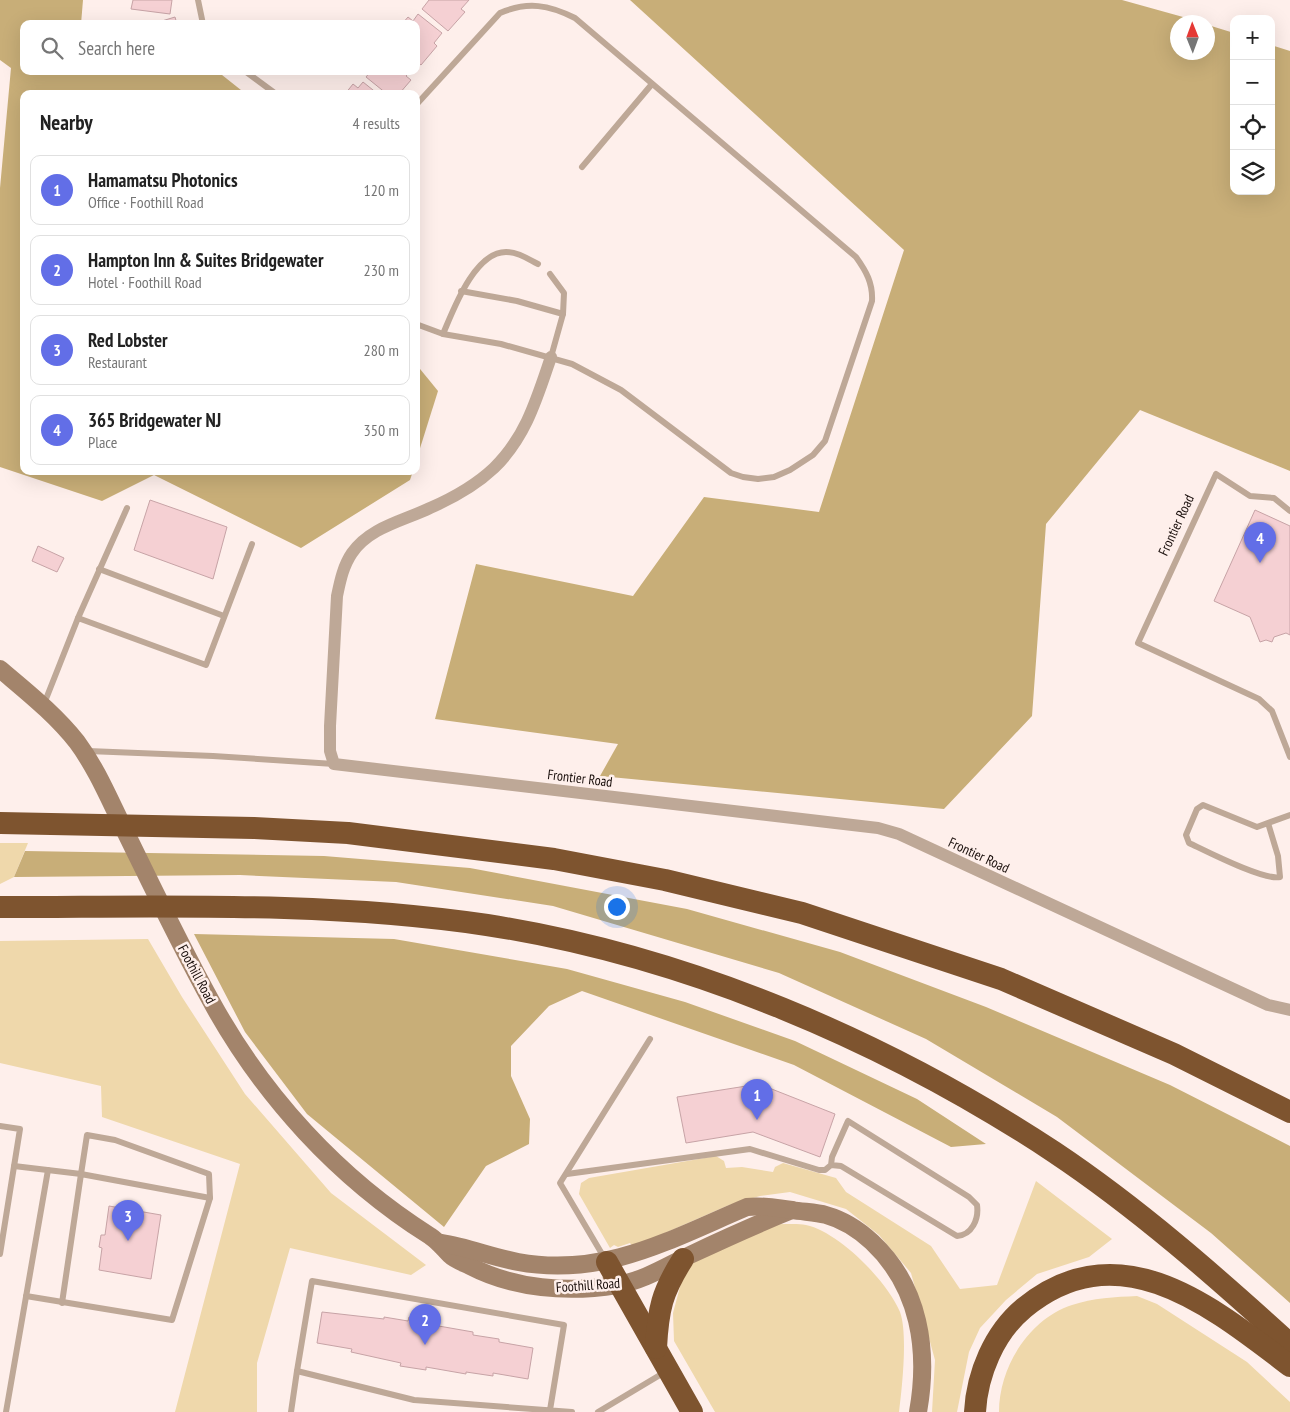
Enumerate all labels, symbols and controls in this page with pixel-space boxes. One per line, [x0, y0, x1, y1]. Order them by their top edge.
north arrow [1170, 15, 1215, 60]
map controls [1230, 15, 1275, 195]
button: + [1230, 15, 1275, 60]
search box [20, 20, 420, 75]
icon: search [38, 34, 66, 62]
text: Search here [78, 36, 155, 60]
button: − [1230, 60, 1275, 105]
button: locate [1230, 105, 1275, 150]
text: Nearby [40, 109, 93, 136]
text: 4 results [353, 113, 400, 133]
button: layers [1230, 150, 1275, 195]
text: Hamamatsu Photonics [88, 168, 238, 192]
text: 1 [53, 180, 61, 200]
text: 120 m [364, 180, 399, 200]
text: Office · Foothill Road [88, 192, 204, 212]
text: Hampton Inn & Suites Bridgewater [88, 248, 323, 272]
text: 2 [53, 260, 61, 280]
text: 230 m [364, 260, 399, 280]
text: Hotel · Foothill Road [88, 272, 202, 292]
text: Red Lobster [88, 328, 168, 352]
text: 3 [53, 340, 61, 360]
text: 280 m [364, 340, 399, 360]
text: Restaurant [88, 352, 147, 372]
text: 365 Bridgewater NJ [88, 408, 221, 432]
text: 4 [53, 420, 61, 440]
text: 350 m [364, 420, 399, 440]
text: Place [88, 432, 117, 452]
street label: Frontier Road [1154, 492, 1198, 558]
pin: 4 [1244, 522, 1276, 563]
street label: Frontier Road [547, 765, 613, 791]
street label: Frontier Road [946, 833, 1012, 877]
your location [604, 894, 630, 920]
street label: Foothill Road [174, 941, 220, 1007]
pin: 1 [741, 1079, 773, 1120]
pin: 3 [112, 1200, 144, 1241]
street label: Foothill Road [555, 1274, 621, 1296]
pin: 2 [409, 1304, 441, 1345]

